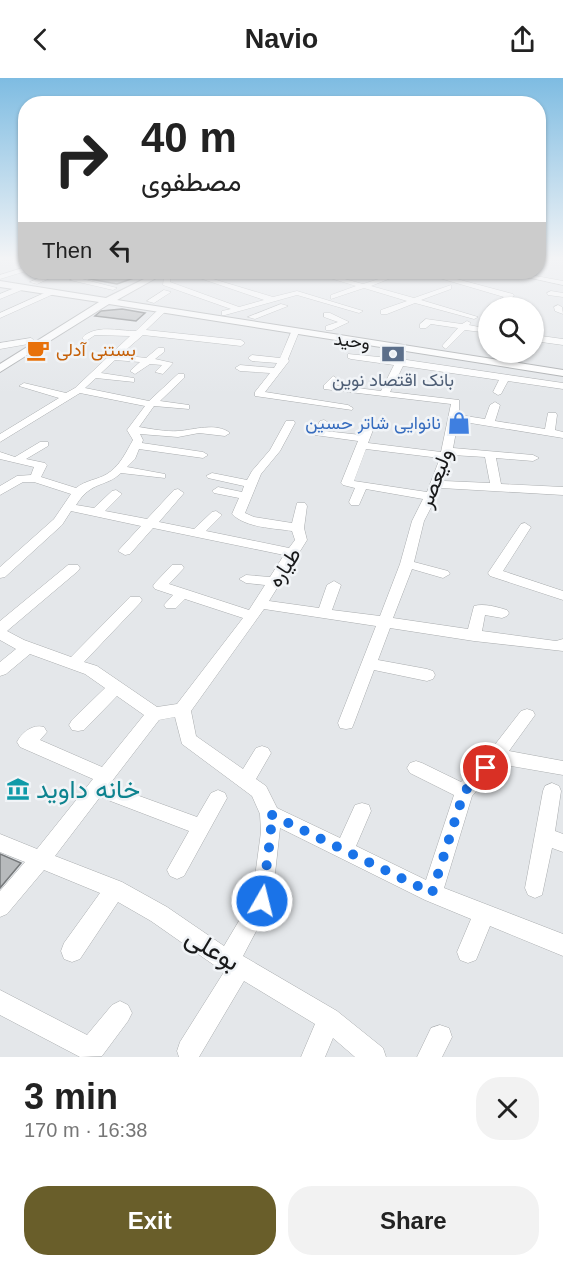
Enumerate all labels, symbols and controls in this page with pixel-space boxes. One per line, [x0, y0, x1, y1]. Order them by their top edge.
icon: back [24, 23, 57, 56]
icon: share [506, 23, 539, 56]
text: Navio [245, 24, 318, 54]
text: 40 m [141, 114, 237, 161]
icon: right [42, 120, 120, 198]
text: مصطفوی [141, 167, 241, 197]
icon: left [104, 234, 137, 267]
text: Then [42, 238, 92, 263]
map controls [478, 297, 544, 363]
button: search [478, 297, 544, 363]
street label: وحید [333, 329, 371, 354]
cafe icon: بستنی آدلی [25, 337, 51, 363]
place label: بستنی آدلی [56, 340, 136, 361]
bank icon: بانک اقتصاد نوین [380, 341, 406, 367]
place label: بانک اقتصاد نوین [332, 370, 454, 391]
shop icon: نانوایی شاتر حسین [446, 410, 472, 436]
place label: نانوایی شاتر حسین [305, 413, 441, 434]
street label: ولیعصر [413, 445, 459, 512]
street label: طیاره [263, 543, 307, 592]
pin [460, 742, 511, 793]
icon: arrive [469, 751, 502, 784]
place label: خانه داوید [36, 774, 140, 805]
museum icon: خانه داوید [5, 776, 31, 802]
position arrow [230, 869, 294, 933]
street label: بوعلی [180, 921, 246, 978]
text: 3 min [24, 1076, 118, 1117]
button: close [476, 1077, 539, 1140]
text: 170 m · 16:38 [24, 1119, 147, 1141]
button: Exit [24, 1186, 276, 1255]
button: Share [288, 1186, 539, 1255]

